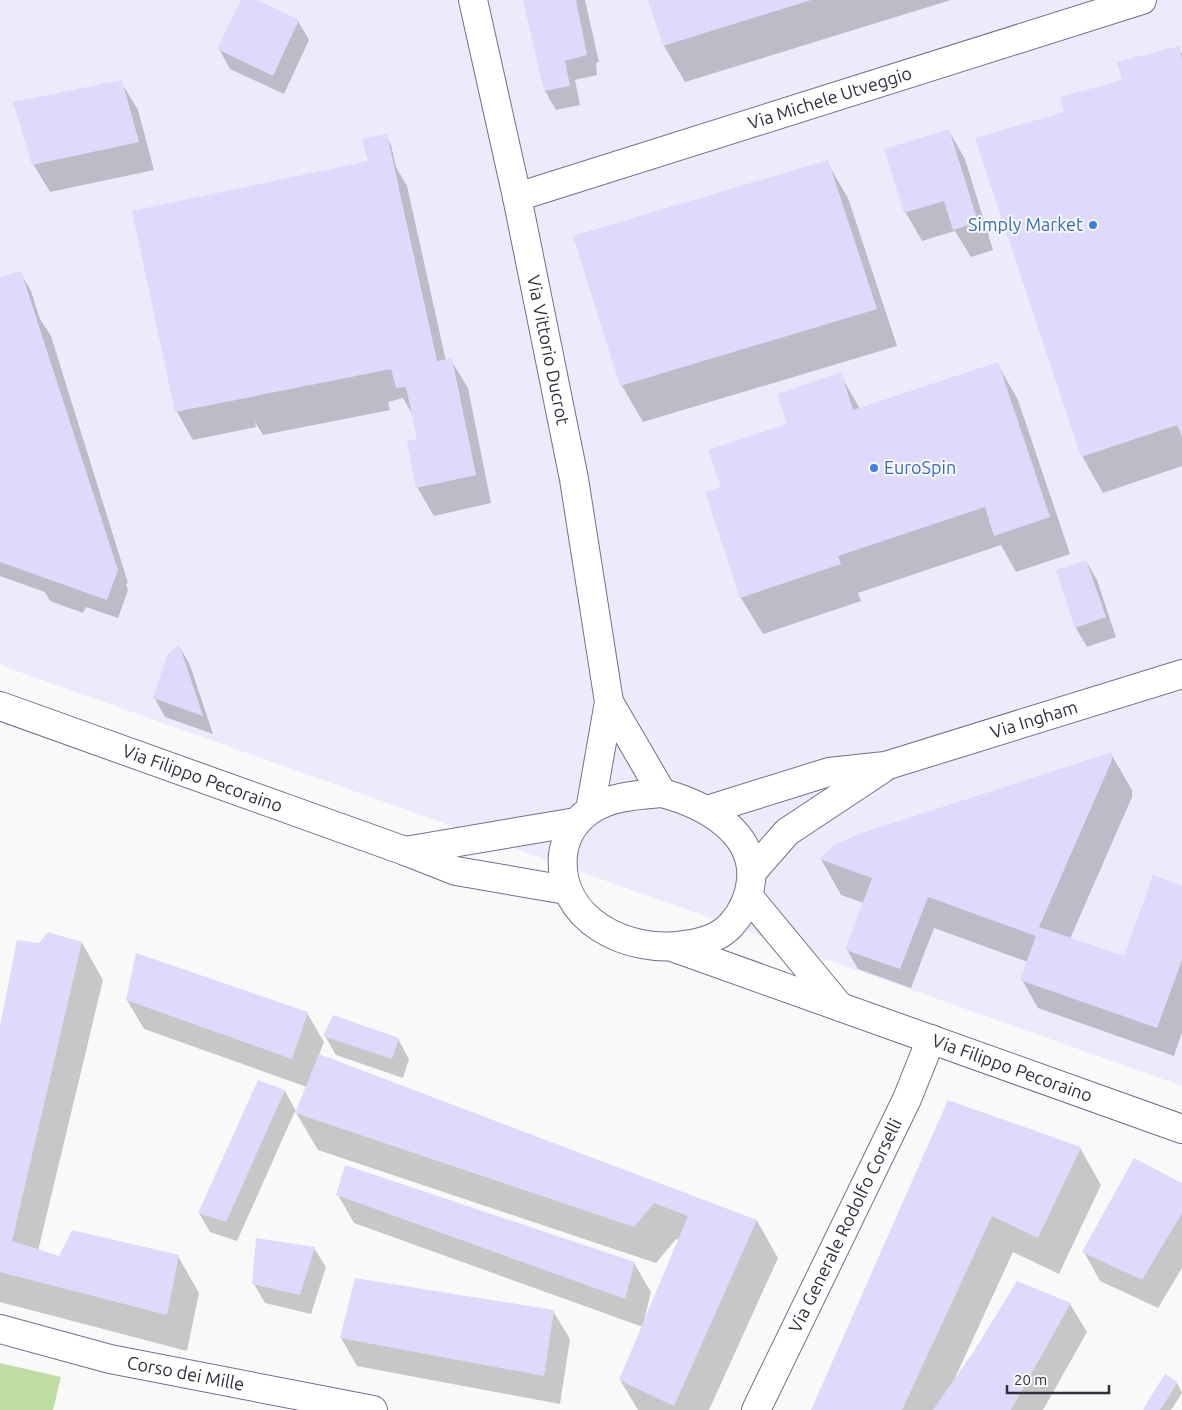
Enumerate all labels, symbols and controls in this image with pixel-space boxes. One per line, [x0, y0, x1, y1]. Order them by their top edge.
street label: Via Michele Utveggio [745, 62, 914, 133]
place label: Simply Market [968, 214, 1083, 234]
marker: Simply Market [1087, 219, 1099, 231]
street label: Via Vittorio Ducrot [524, 273, 574, 427]
place label: EuroSpin [884, 457, 956, 477]
marker: EuroSpin [868, 462, 880, 474]
street label: Via Ingham [988, 696, 1080, 742]
street label: Via Filippo Pecoraino [120, 740, 286, 815]
street label: Via Filippo Pecoraino [930, 1030, 1095, 1105]
street label: Via Generale Rodolfo Corselli [784, 1115, 905, 1336]
street label: Corso dei Mille [125, 1352, 246, 1394]
scale bar [1007, 1362, 1110, 1394]
text: 20 m [1014, 1371, 1047, 1388]

